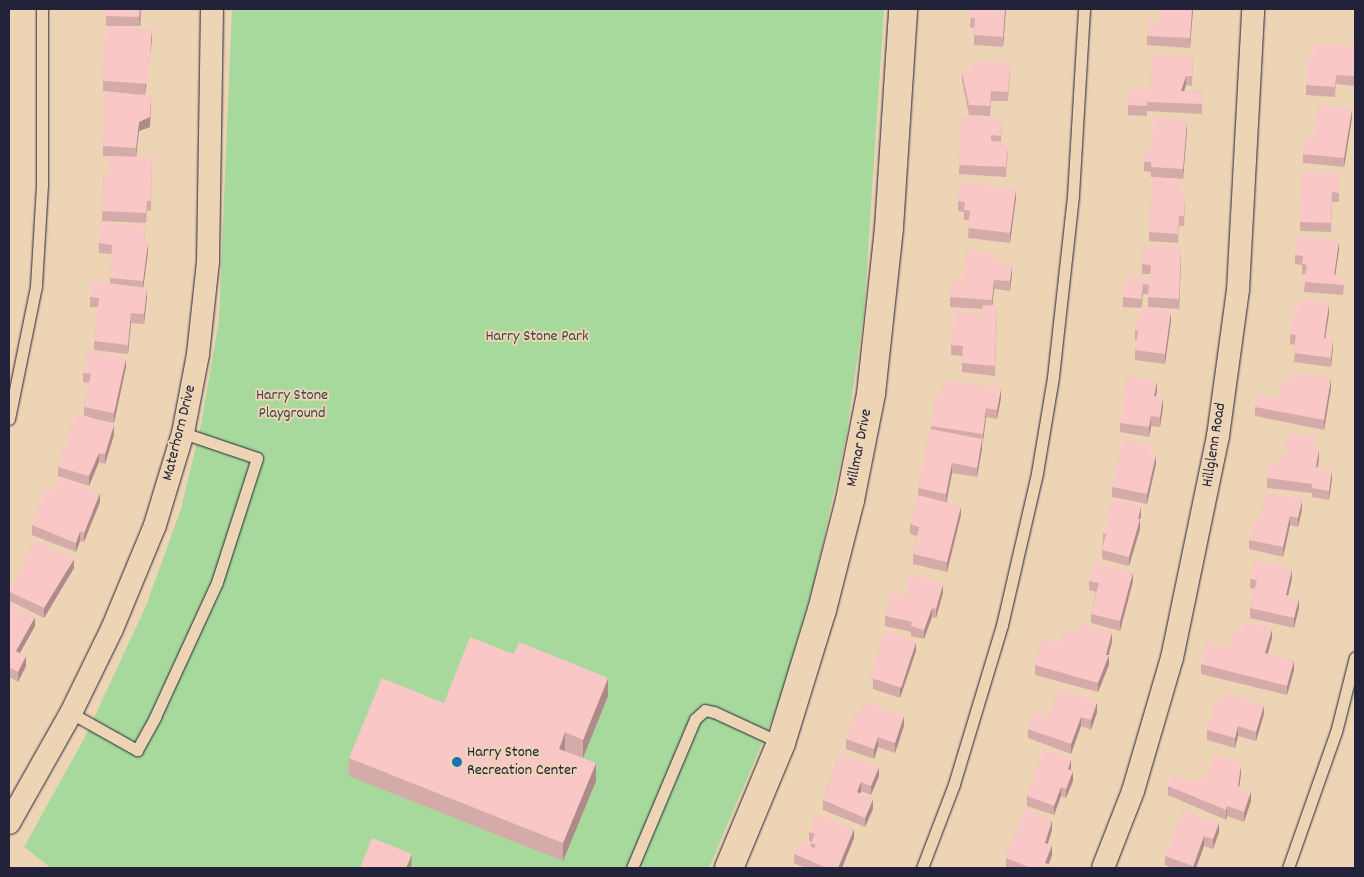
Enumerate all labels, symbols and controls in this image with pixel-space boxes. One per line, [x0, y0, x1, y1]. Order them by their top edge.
park label: Harry Stone Park [485, 327, 589, 347]
street label: Materhorn Drive [159, 383, 201, 483]
park label: Harry Stone Playground [256, 386, 328, 424]
street label: Hillglenn Road [1199, 402, 1231, 488]
street label: Millmar Drive [843, 407, 877, 489]
place label: Harry Stone Recreation Center [467, 743, 577, 781]
marker: Harry Stone Recreation Center [451, 756, 463, 768]

